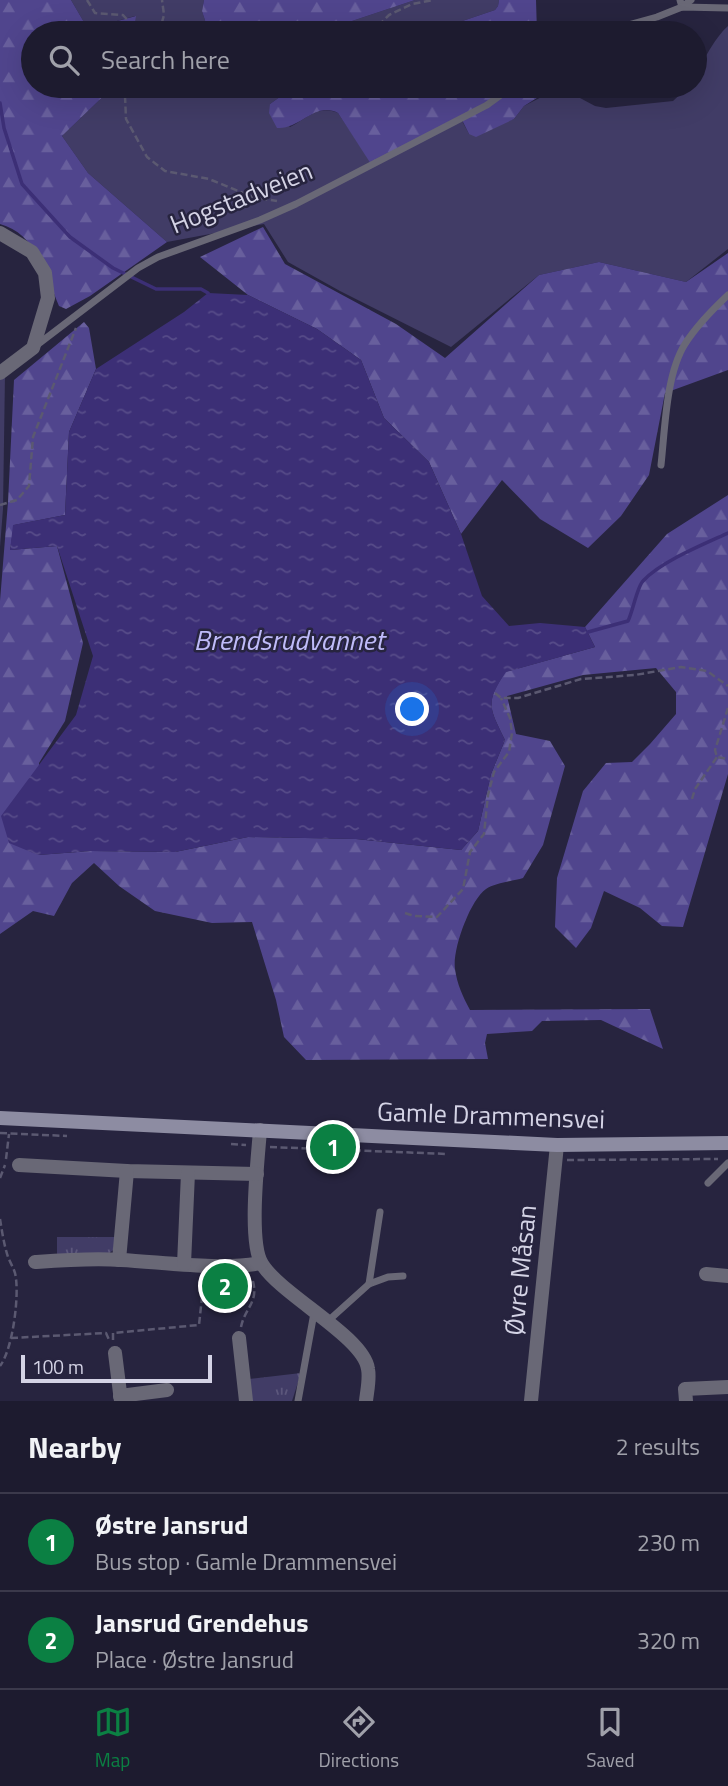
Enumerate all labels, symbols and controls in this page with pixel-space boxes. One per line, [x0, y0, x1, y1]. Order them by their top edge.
search box [21, 21, 707, 98]
text: Search here [101, 40, 230, 79]
icon: search [45, 41, 83, 79]
street label: Hogstadveien [164, 151, 318, 243]
water label: Brendsrudvannet [194, 618, 387, 661]
your location [395, 692, 429, 726]
street label: Gamle Drammensvei [376, 1092, 606, 1138]
pin: 1 [310, 1121, 356, 1173]
street label: Øvre Måsan [494, 1203, 546, 1337]
pin: 2 [202, 1260, 248, 1312]
scale bar [21, 1352, 212, 1384]
text: 100 m [32, 1352, 84, 1381]
text: Nearby [28, 1424, 121, 1470]
text: 2 results [616, 1429, 700, 1464]
text: Østre Jansrud [95, 1505, 248, 1544]
text: 1 [45, 1525, 57, 1560]
text: 230 m [637, 1525, 700, 1560]
text: Bus stop · Gamle Drammensvei [95, 1544, 397, 1579]
text: Jansrud Grendehus [95, 1603, 309, 1642]
text: 2 [45, 1623, 57, 1658]
text: 320 m [637, 1623, 700, 1658]
text: Place · Østre Jansrud [95, 1642, 294, 1677]
tab: Map [94, 1703, 132, 1774]
tab: Directions [319, 1703, 399, 1774]
tab: Saved [586, 1703, 634, 1774]

